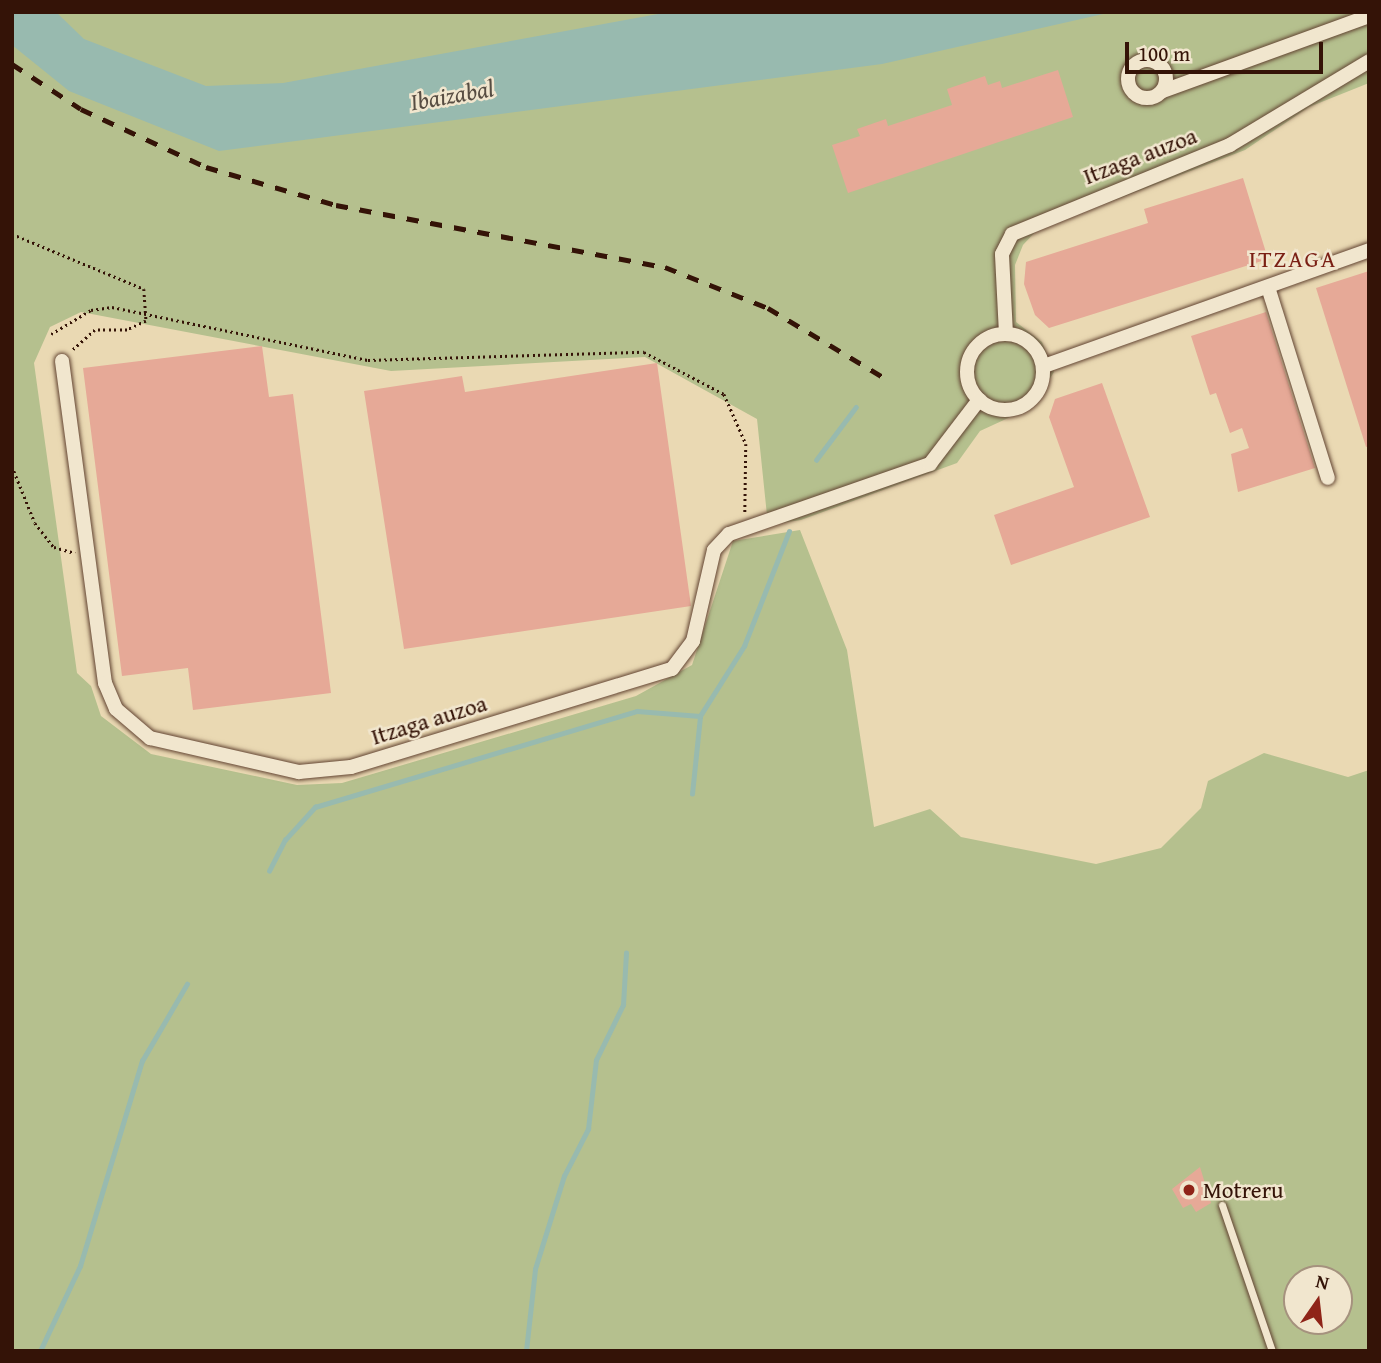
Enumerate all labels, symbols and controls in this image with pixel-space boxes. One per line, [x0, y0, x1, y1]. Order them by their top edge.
scale bar [1129, 28, 1327, 72]
text: 100 m [1138, 38, 1190, 69]
water label: Ibaizabal [408, 74, 496, 116]
street label: Itzaga auzoa [1079, 122, 1201, 190]
district label: ITZAGA [1250, 245, 1336, 273]
street label: Itzaga auzoa [368, 689, 490, 751]
place label: Motreru [1203, 1176, 1284, 1204]
marker: Motreru [1181, 1182, 1197, 1198]
north arrow [1283, 1265, 1353, 1335]
text: N [1313, 1266, 1332, 1297]

